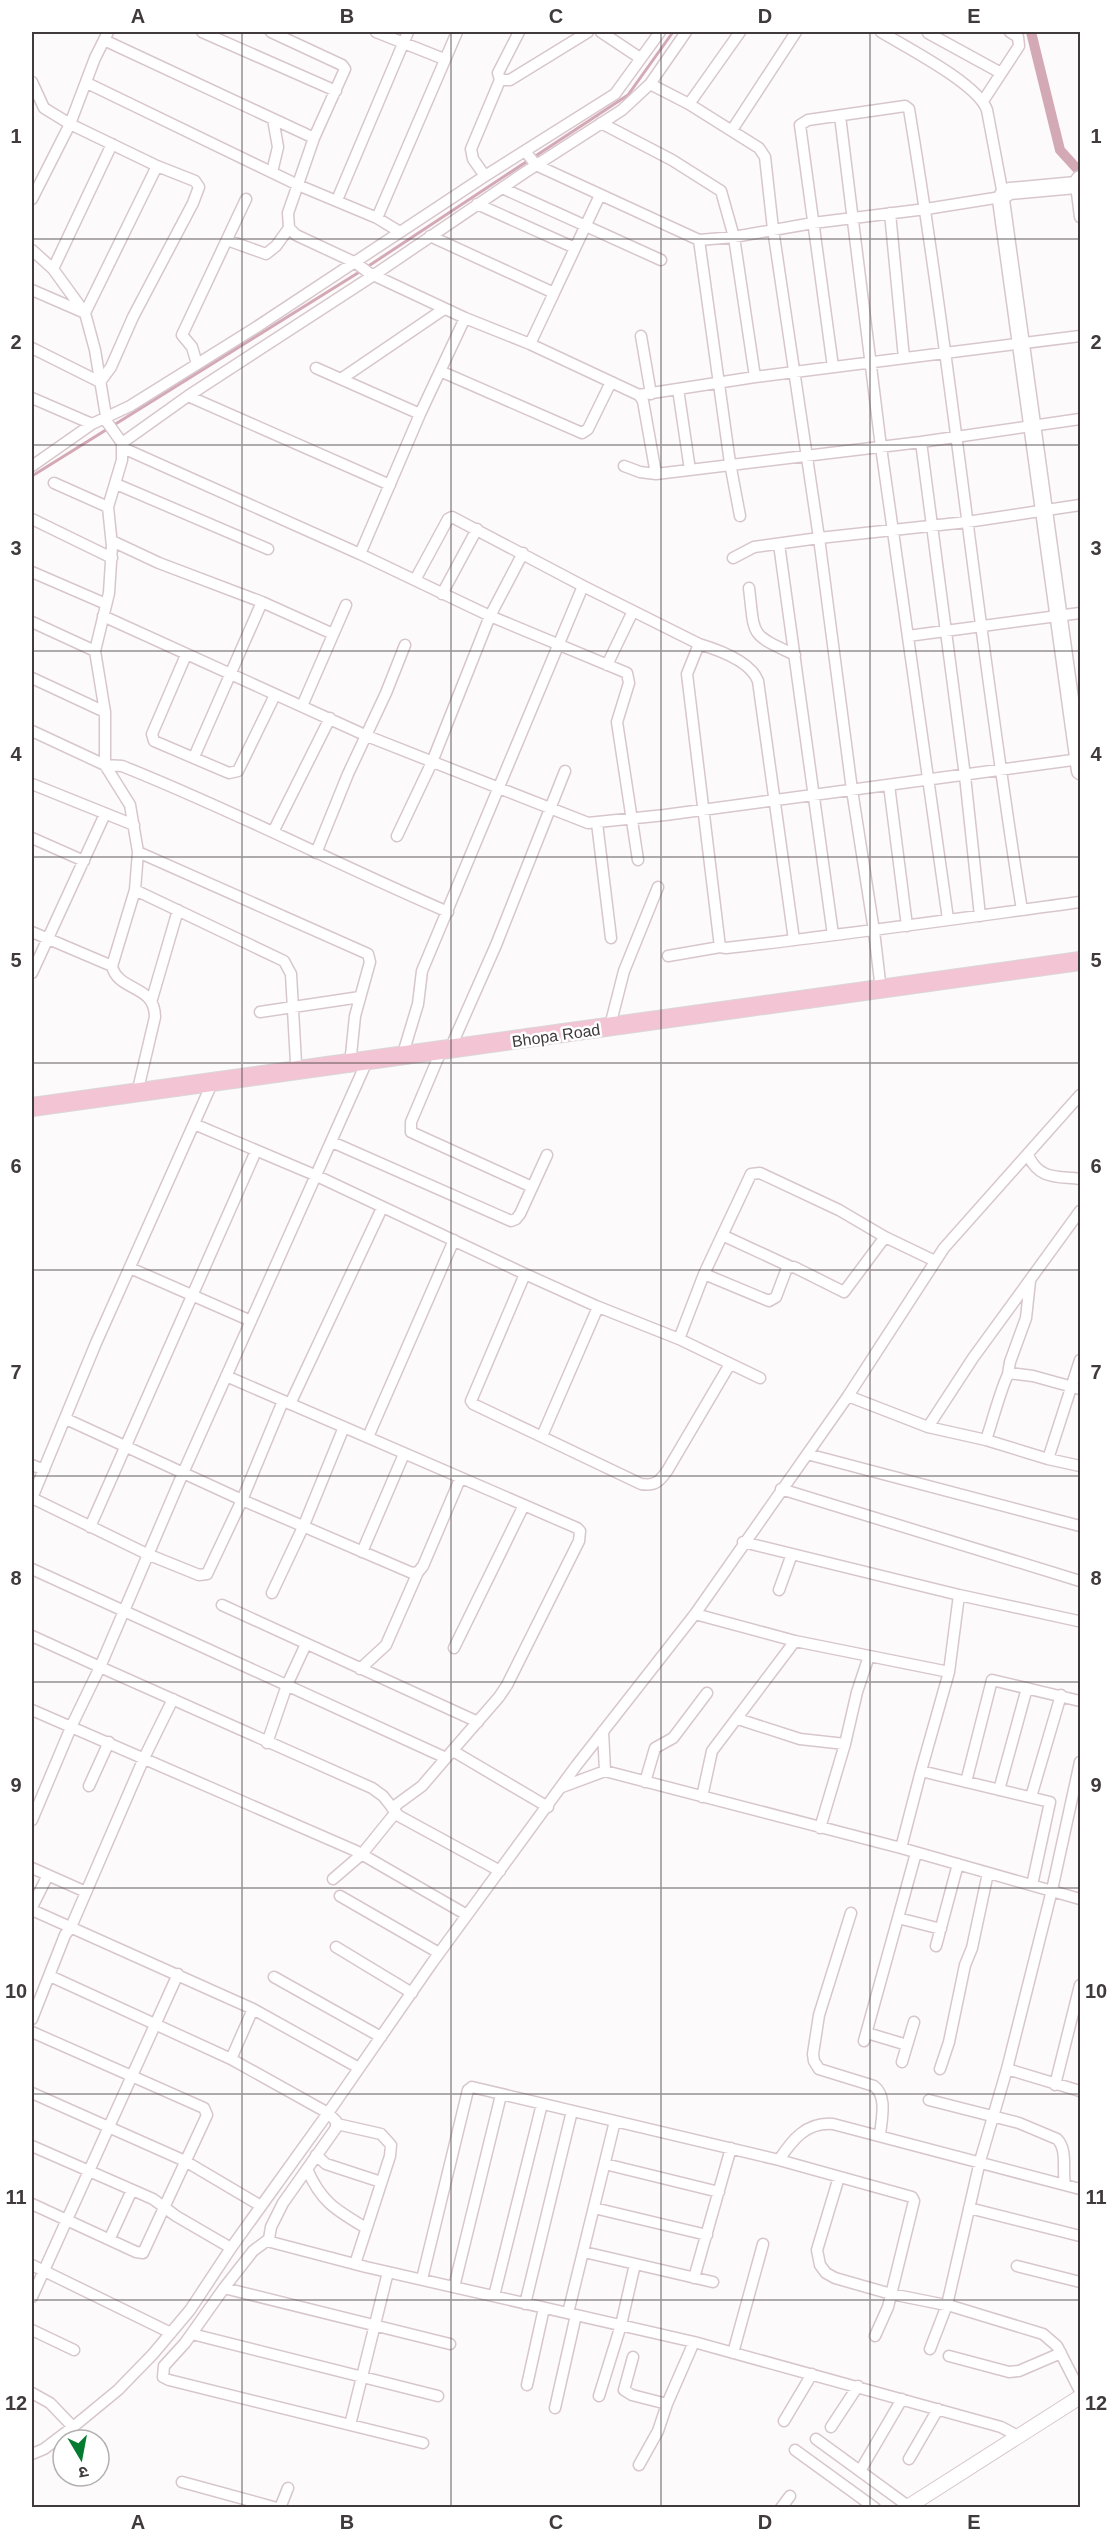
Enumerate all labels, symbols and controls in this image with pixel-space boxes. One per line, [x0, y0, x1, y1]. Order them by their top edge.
text: A [131, 5, 145, 27]
text: B [340, 5, 354, 27]
text: C [549, 5, 563, 27]
text: D [758, 5, 772, 27]
text: E [967, 5, 981, 27]
text: 1 [10, 125, 22, 147]
text: 1 [1090, 125, 1102, 147]
text: 2 [10, 331, 22, 353]
text: 2 [1090, 331, 1102, 353]
text: 3 [10, 537, 22, 559]
text: 3 [1090, 537, 1102, 559]
text: 4 [10, 743, 22, 765]
text: 4 [1090, 743, 1102, 765]
text: 5 [10, 949, 22, 971]
text: 5 [1090, 949, 1102, 971]
street label: Bhopa Road [511, 1021, 601, 1050]
text: 6 [10, 1155, 22, 1177]
text: 6 [1090, 1155, 1102, 1177]
text: 7 [10, 1361, 22, 1383]
text: 7 [1090, 1361, 1102, 1383]
text: 8 [10, 1567, 22, 1589]
text: 8 [1090, 1567, 1102, 1589]
text: 9 [10, 1774, 22, 1796]
text: 9 [1090, 1774, 1102, 1796]
text: 10 [5, 1980, 27, 2002]
text: 10 [1085, 1980, 1107, 2002]
text: 11 [5, 2186, 27, 2208]
text: 11 [1085, 2186, 1107, 2208]
text: 12 [5, 2392, 27, 2414]
text: 12 [1085, 2392, 1107, 2414]
north arrow [51, 2428, 111, 2488]
text: उ [77, 2463, 90, 2482]
text: A [131, 2511, 145, 2533]
text: B [340, 2511, 354, 2533]
text: C [549, 2511, 563, 2533]
text: D [758, 2511, 772, 2533]
text: E [967, 2511, 981, 2533]

